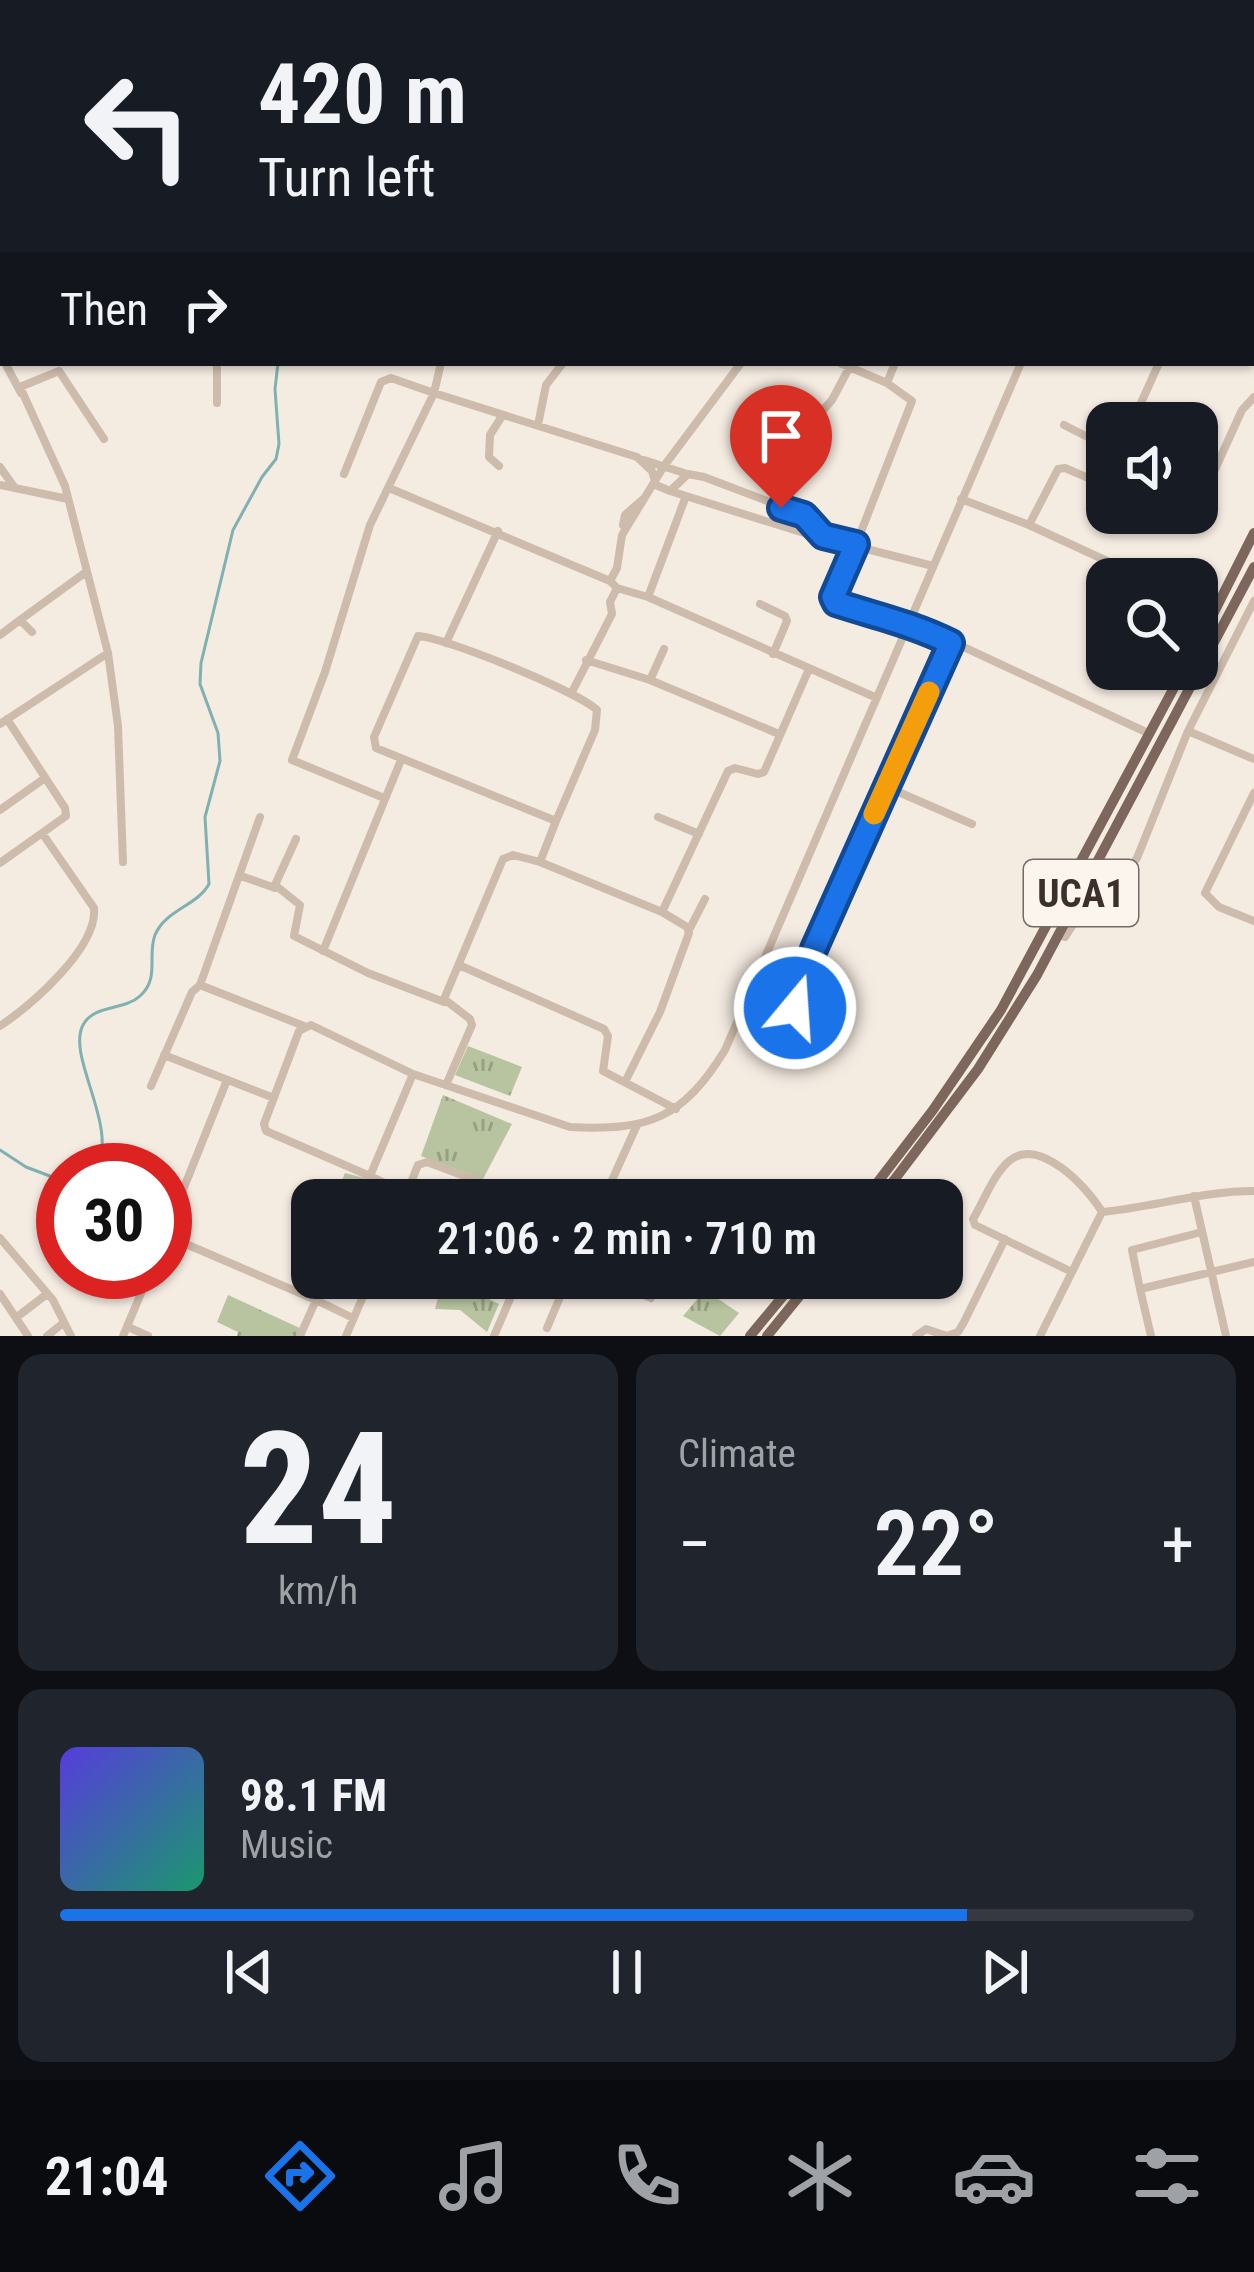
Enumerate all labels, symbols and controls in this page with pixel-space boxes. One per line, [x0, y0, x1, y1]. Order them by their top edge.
text: 420 m [258, 45, 467, 144]
icon: left [60, 48, 216, 204]
text: Turn left [258, 146, 435, 209]
icon: right [172, 276, 238, 342]
text: Then [60, 283, 148, 336]
pin [730, 385, 832, 508]
map controls [1086, 402, 1218, 690]
button: sound [1086, 402, 1218, 534]
icon: arrive [748, 403, 814, 469]
button: search [1086, 558, 1218, 690]
road number: UCA1 [1024, 860, 1138, 926]
position arrow [732, 945, 858, 1071]
speed limit sign: 30 [36, 1143, 192, 1299]
text: 21:06 · 2 min · 710 m [437, 1212, 817, 1265]
text: 24 [239, 1398, 397, 1581]
text: Climate [678, 1431, 796, 1477]
text: 22° [873, 1492, 999, 1597]
text: − [678, 1506, 711, 1583]
text: + [1161, 1506, 1194, 1583]
text: km/h [278, 1568, 358, 1614]
text: 98.1 FM [240, 1769, 387, 1822]
text: Music [240, 1822, 333, 1868]
icon: previous [216, 1939, 282, 2005]
icon: pause [594, 1939, 660, 2005]
icon: next [972, 1939, 1038, 2005]
icon: directions [258, 2134, 342, 2218]
icon: music [432, 2134, 516, 2218]
icon: phone [605, 2134, 689, 2218]
icon: climate [778, 2134, 862, 2218]
icon: car [952, 2134, 1036, 2218]
icon: filters [1125, 2134, 1209, 2218]
text: 21:04 [45, 2145, 169, 2208]

